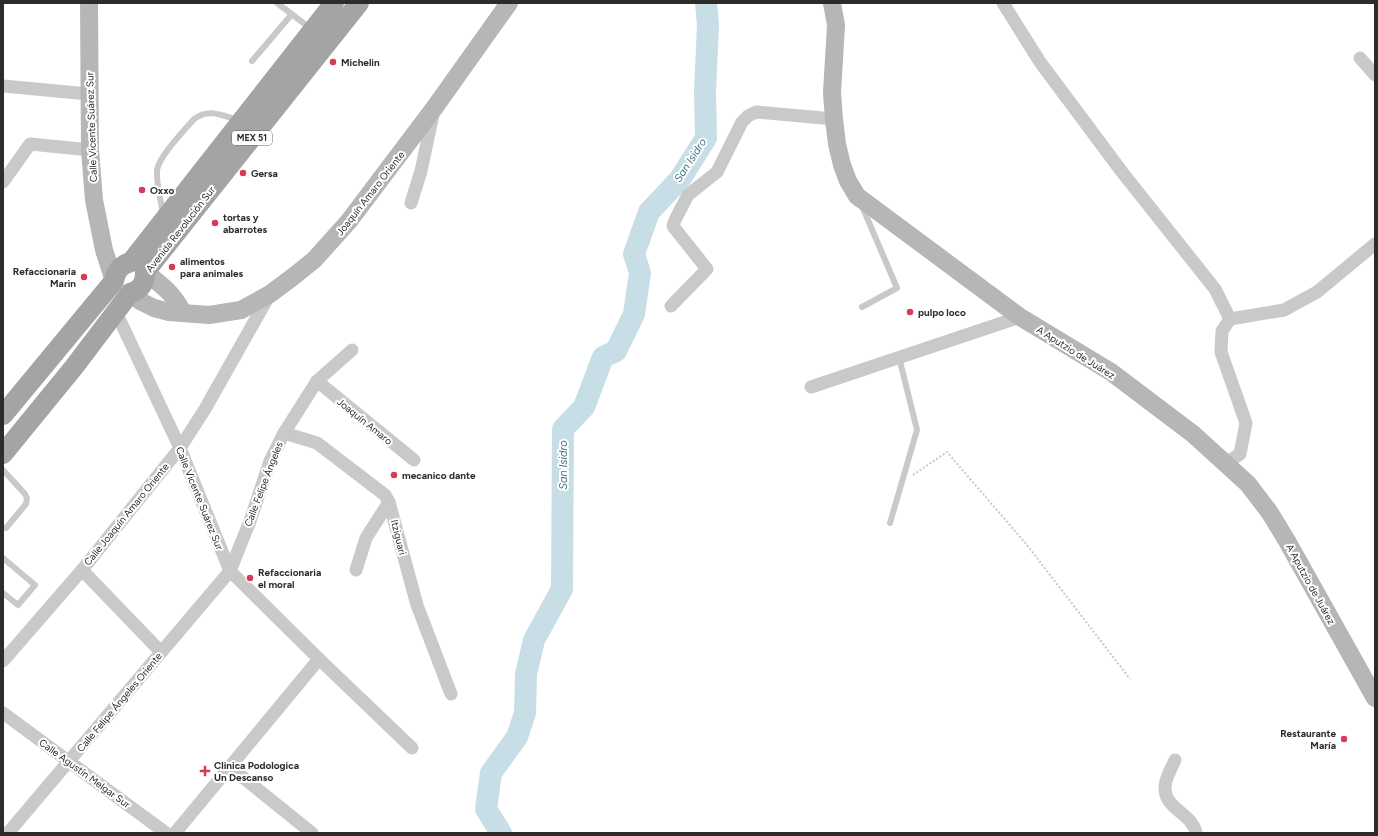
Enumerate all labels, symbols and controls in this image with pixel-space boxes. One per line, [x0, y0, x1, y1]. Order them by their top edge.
place label: Michelin [341, 56, 380, 69]
marker: Michelin [328, 57, 338, 67]
street label: Calle Vicente Suárez Sur [83, 71, 100, 182]
road number: MEX 51 [232, 131, 272, 145]
water label: San Isidro [672, 136, 710, 185]
street label: Joaquín Amaro Oriente [333, 148, 408, 238]
place label: Gersa [251, 167, 278, 180]
marker: Gersa [238, 168, 248, 178]
street label: Avenida Revolución Sur [143, 183, 218, 275]
place label: Oxxo [150, 184, 174, 197]
marker: Oxxo [137, 185, 147, 195]
place label: tortas y abarrotes [223, 211, 267, 236]
marker: tortas y abarrotes [210, 218, 220, 228]
place label: alimentos para animales [180, 255, 244, 280]
marker: alimentos para animales [167, 262, 177, 272]
place label: Refaccionaria Marìn [13, 265, 76, 290]
marker: Refaccionaria Marìn [79, 272, 89, 282]
place label: pulpo loco [918, 306, 966, 319]
marker: pulpo loco [905, 307, 915, 317]
street label: A Aputzio de Juárez [1034, 323, 1117, 382]
street label: Joaquín Amaro [334, 395, 395, 448]
street label: Calle Felipe Ángeles [241, 440, 286, 528]
water label: San Isidro [557, 440, 570, 490]
street label: Calle Vicente Suárez Sur [173, 445, 226, 552]
street label: Calle Joaquín Amaro Oriente [81, 460, 172, 568]
place label: mecanico dante [402, 469, 476, 482]
marker: mecanico dante [389, 470, 399, 480]
street label: Itziguari [388, 518, 409, 556]
street label: A Aputzio de Juárez [1283, 542, 1338, 627]
place label: Refaccionaria el moral [258, 566, 321, 591]
marker: Refaccionaria el moral [245, 573, 255, 583]
street label: Calle Felipe Ángeles Oriente [74, 649, 165, 755]
place label: Restaurante María [1280, 727, 1336, 752]
marker: Restaurante María [1339, 734, 1349, 744]
street label: Calle Agustín Melgar Sur [37, 736, 133, 811]
place label: Clinica Podologica Un Descanso [214, 759, 299, 784]
marker: Clinica Podologica Un Descanso [199, 765, 211, 777]

